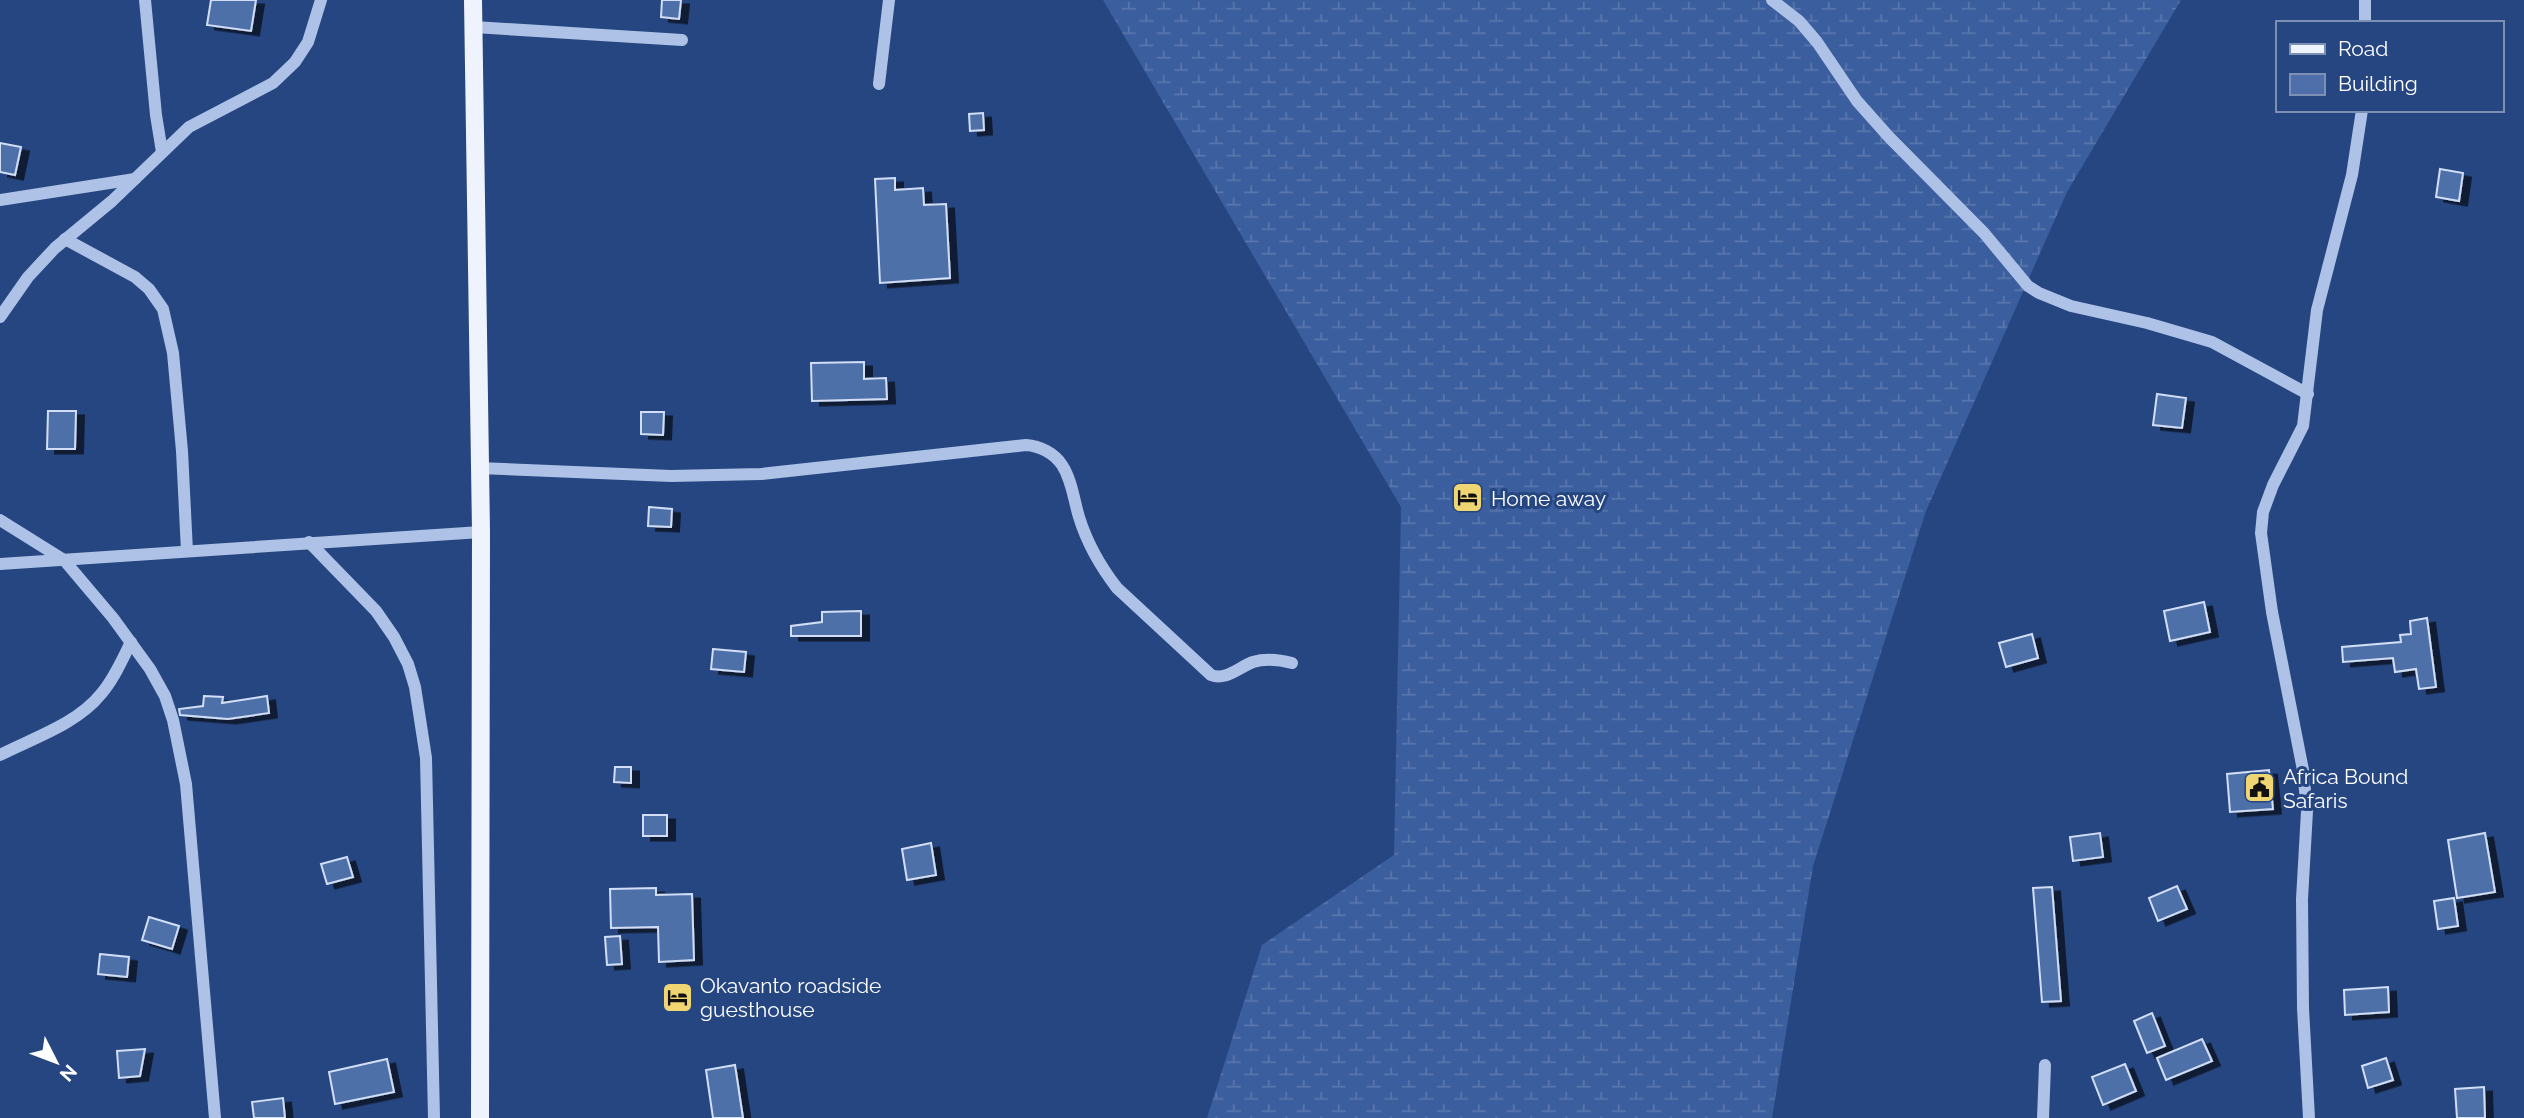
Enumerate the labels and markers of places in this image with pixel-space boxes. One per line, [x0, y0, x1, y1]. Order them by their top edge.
hotel icon: Home away [1451, 481, 1485, 515]
place label: Home away [1491, 486, 1606, 511]
place label: Africa Bound Safaris [2283, 764, 2408, 813]
public building icon: Africa Bound Safaris [2243, 771, 2277, 805]
place label: Okavanto roadside guesthouse [700, 973, 881, 1022]
hotel icon: Okavanto roadside guesthouse [660, 980, 694, 1014]

